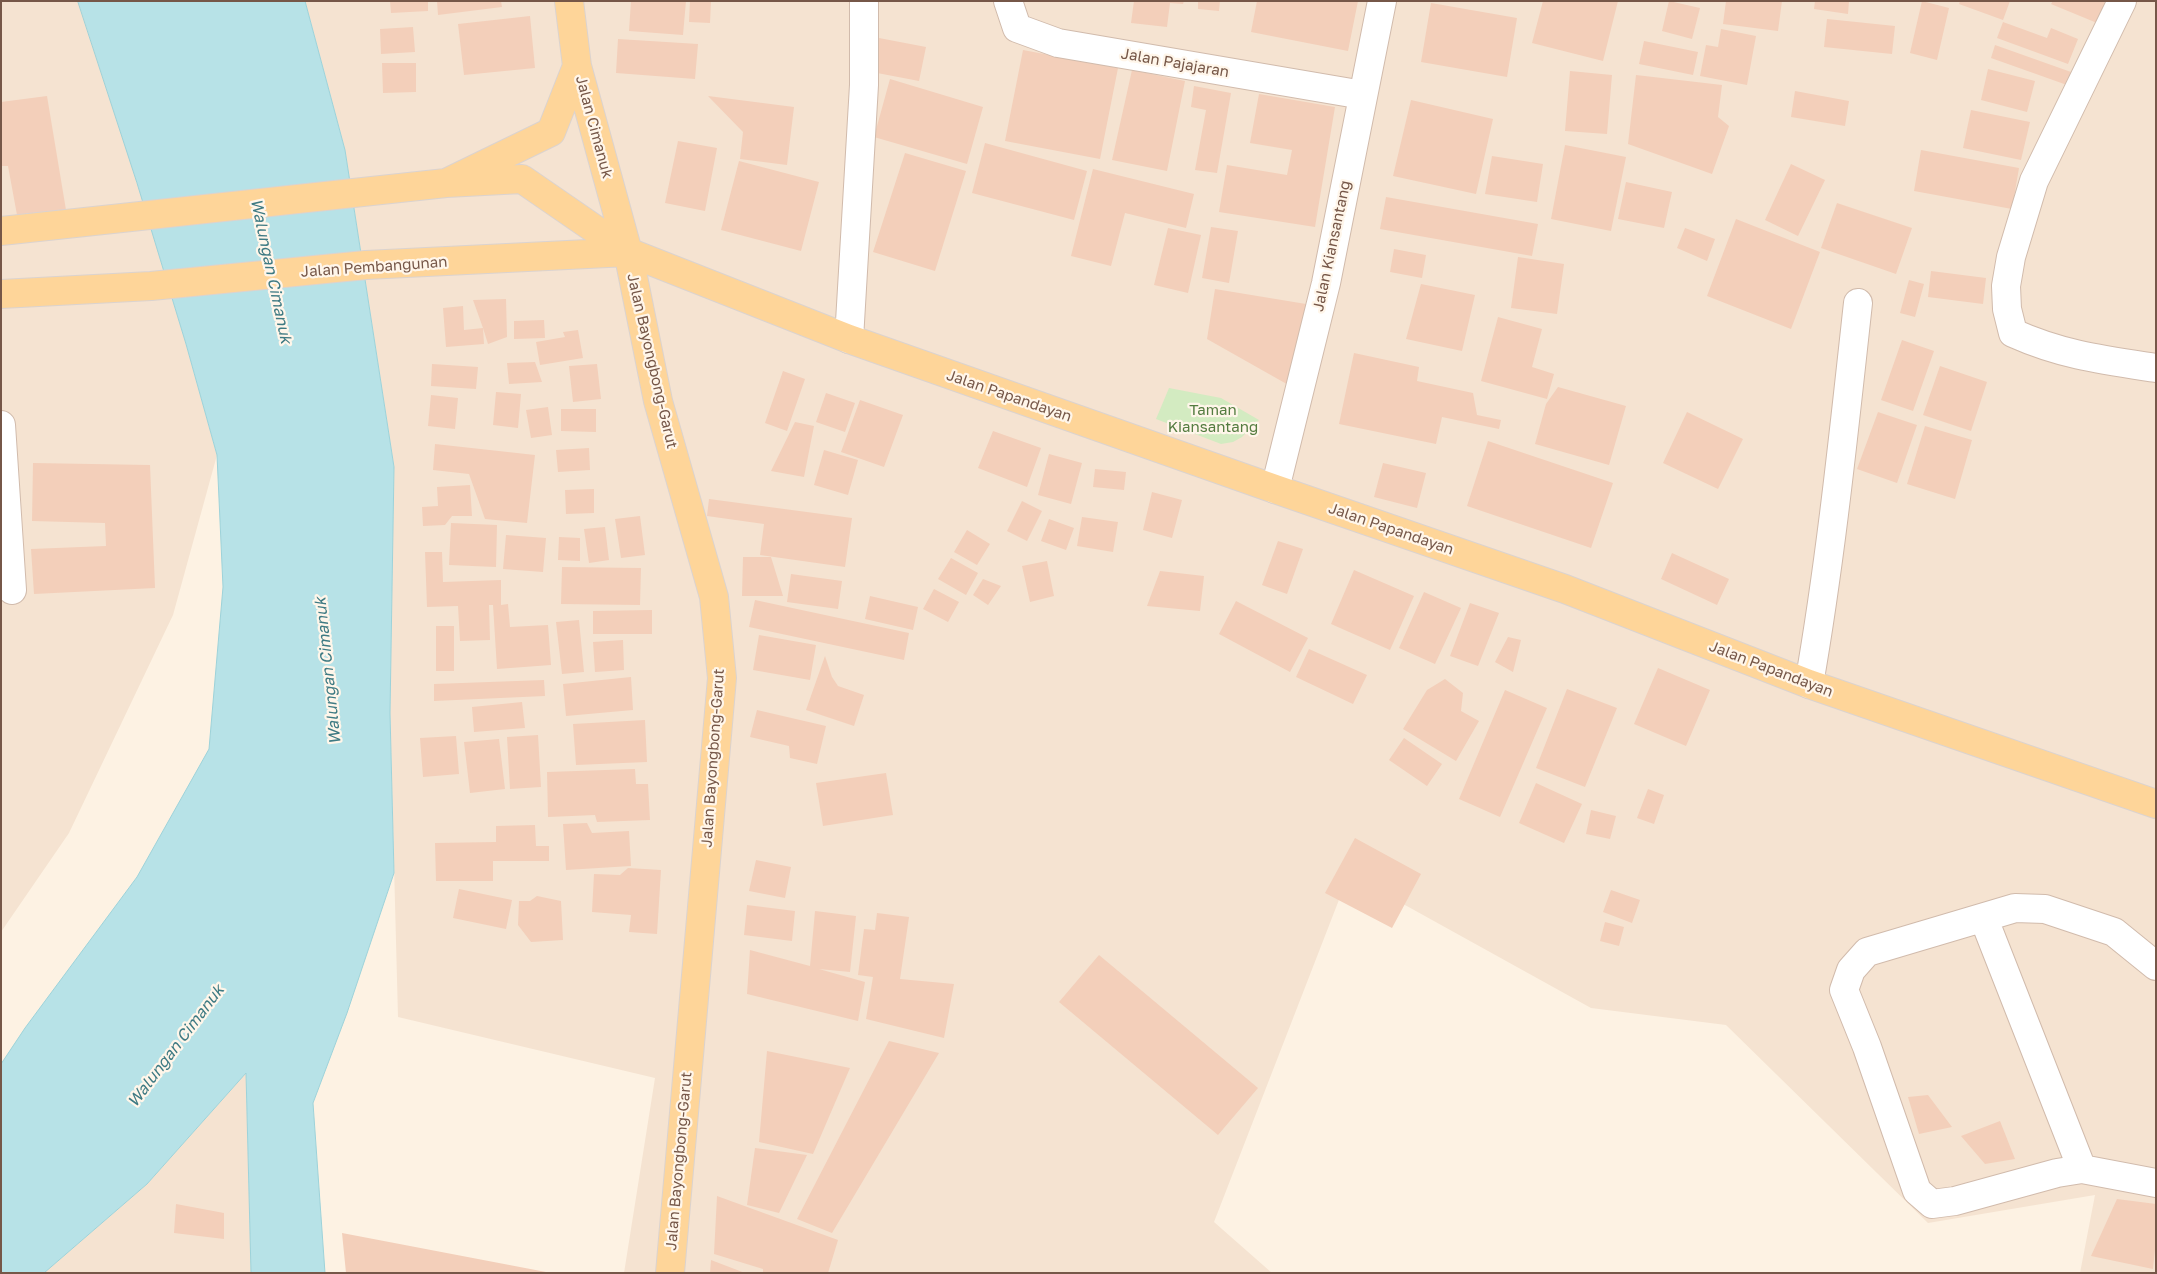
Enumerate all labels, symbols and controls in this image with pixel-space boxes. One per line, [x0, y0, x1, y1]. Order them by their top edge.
street label: Jalan Pajajaran [1119, 45, 1231, 81]
street label: Jalan Cimanuk [572, 74, 616, 180]
street label: Jalan Kiansantang [1309, 179, 1355, 313]
water label: Walungan Cimanuk [246, 197, 296, 345]
street label: Jalan Pembangunan [300, 253, 448, 281]
street label: Jalan Bayongbong-Garut [623, 272, 681, 450]
street label: Jalan Papandayan [944, 366, 1074, 426]
park label: Taman Kiansantang [1168, 401, 1258, 436]
street label: Jalan Papandayan [1326, 499, 1456, 559]
water label: Walungan Cimanuk [311, 596, 345, 746]
street label: Jalan Papandayan [1707, 637, 1835, 701]
street label: Jalan Bayongbong-Garut [698, 668, 728, 848]
water label: Walungan Cimanuk [124, 981, 228, 1111]
street label: Jalan Bayongbong-Garut [662, 1071, 696, 1251]

